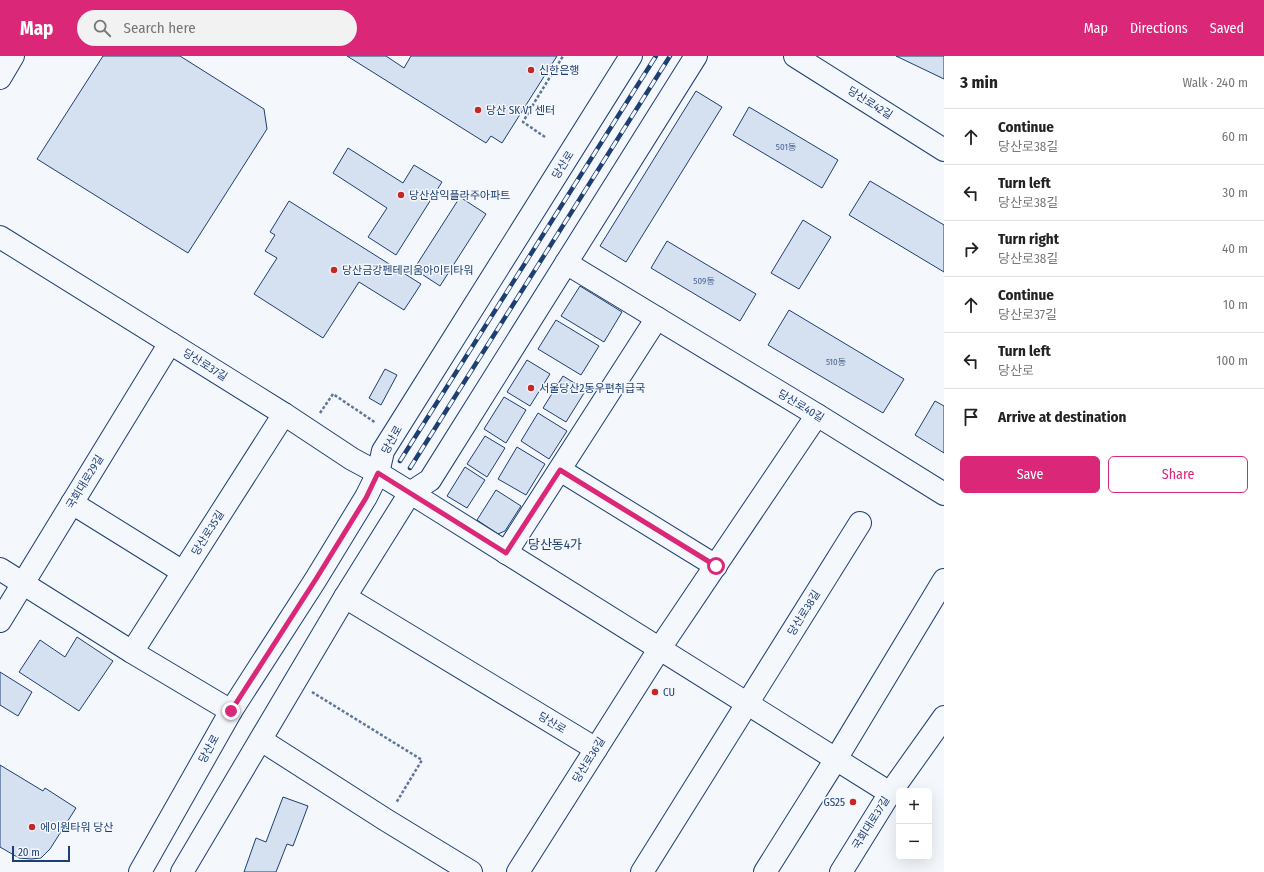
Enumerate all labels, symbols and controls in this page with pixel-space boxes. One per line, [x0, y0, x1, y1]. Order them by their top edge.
search box [77, 10, 357, 46]
text: Map [20, 17, 53, 40]
icon: search [91, 17, 113, 39]
text: Search here [123, 19, 196, 37]
text: Map [1084, 20, 1108, 37]
text: Directions [1130, 20, 1188, 37]
text: Saved [1210, 20, 1244, 37]
place label: 신한은행 [539, 64, 579, 77]
marker: 신한은행 [526, 65, 536, 75]
text: 3 min [960, 72, 998, 93]
text: Walk · 240 m [1182, 75, 1248, 90]
street label: 당산로42길 [845, 84, 895, 122]
place label: 당산 SK V1 센터 [486, 104, 555, 117]
marker: 당산 SK V1 센터 [473, 105, 483, 115]
text: Continue [998, 118, 1054, 136]
icon: ahead [960, 126, 982, 148]
text: 60 m [1222, 129, 1248, 144]
text: 당산로38길 [998, 139, 1058, 154]
house number: 501동 [776, 142, 796, 152]
street label: 당산로 [549, 149, 577, 181]
text: Turn left [998, 174, 1051, 192]
icon: left [960, 182, 982, 204]
text: 30 m [1222, 185, 1248, 200]
place label: 당산삼익플라주아파트 [409, 189, 510, 202]
marker: 당산삼익플라주아파트 [396, 190, 406, 200]
text: 당산로38길 [998, 195, 1058, 210]
text: Turn right [998, 230, 1059, 248]
icon: right [960, 238, 982, 260]
text: 40 m [1222, 241, 1248, 256]
text: 당산로38길 [998, 251, 1058, 266]
place label: 당산금강펜테리움아이티타워 [342, 264, 474, 277]
marker: 당산금강펜테리움아이티타워 [329, 265, 339, 275]
house number: 509동 [693, 276, 715, 286]
text: Continue [998, 286, 1054, 304]
icon: ahead [960, 294, 982, 316]
text: 10 m [1223, 297, 1248, 312]
text: 당산로37길 [998, 307, 1057, 322]
text: Turn left [998, 342, 1051, 360]
street label: 당산로37길 [180, 346, 230, 384]
icon: left [960, 350, 982, 372]
text: 100 m [1216, 353, 1248, 368]
house number: 510동 [826, 357, 846, 367]
text: 당산로 [998, 363, 1034, 378]
place label: 서울당산2동우편취급국 [539, 382, 645, 395]
marker: 서울당산2동우편취급국 [526, 383, 536, 393]
street label: 당산로40길 [776, 387, 826, 425]
icon: arrive [960, 406, 982, 428]
text: Arrive at destination [998, 408, 1126, 426]
street label: 당산로 [379, 424, 405, 456]
street label: 국회대로29길 [64, 453, 106, 511]
button: Save [960, 456, 1100, 493]
button: Share [1108, 456, 1248, 493]
street label: 당산로35길 [189, 508, 227, 558]
district label: 당산동4가 [528, 537, 582, 552]
route start [707, 557, 725, 575]
street label: 당산로38길 [785, 588, 823, 638]
place label: CU [663, 686, 675, 699]
marker: CU [650, 687, 660, 697]
route end [222, 702, 240, 720]
street label: 당산로 [536, 710, 568, 736]
street label: 당산로 [196, 733, 222, 765]
street label: 당산로36길 [570, 735, 608, 785]
map controls [896, 788, 932, 860]
button: + [896, 788, 932, 824]
street label: 국회대로37길 [850, 794, 892, 852]
place label: GS25 [823, 796, 845, 809]
marker: GS25 [848, 797, 858, 807]
place label: 에이원타워 당산 [40, 821, 113, 834]
marker: 에이원타워 당산 [27, 822, 37, 832]
button: − [896, 824, 932, 860]
scale bar [12, 844, 70, 863]
text: 20 m [18, 846, 40, 859]

